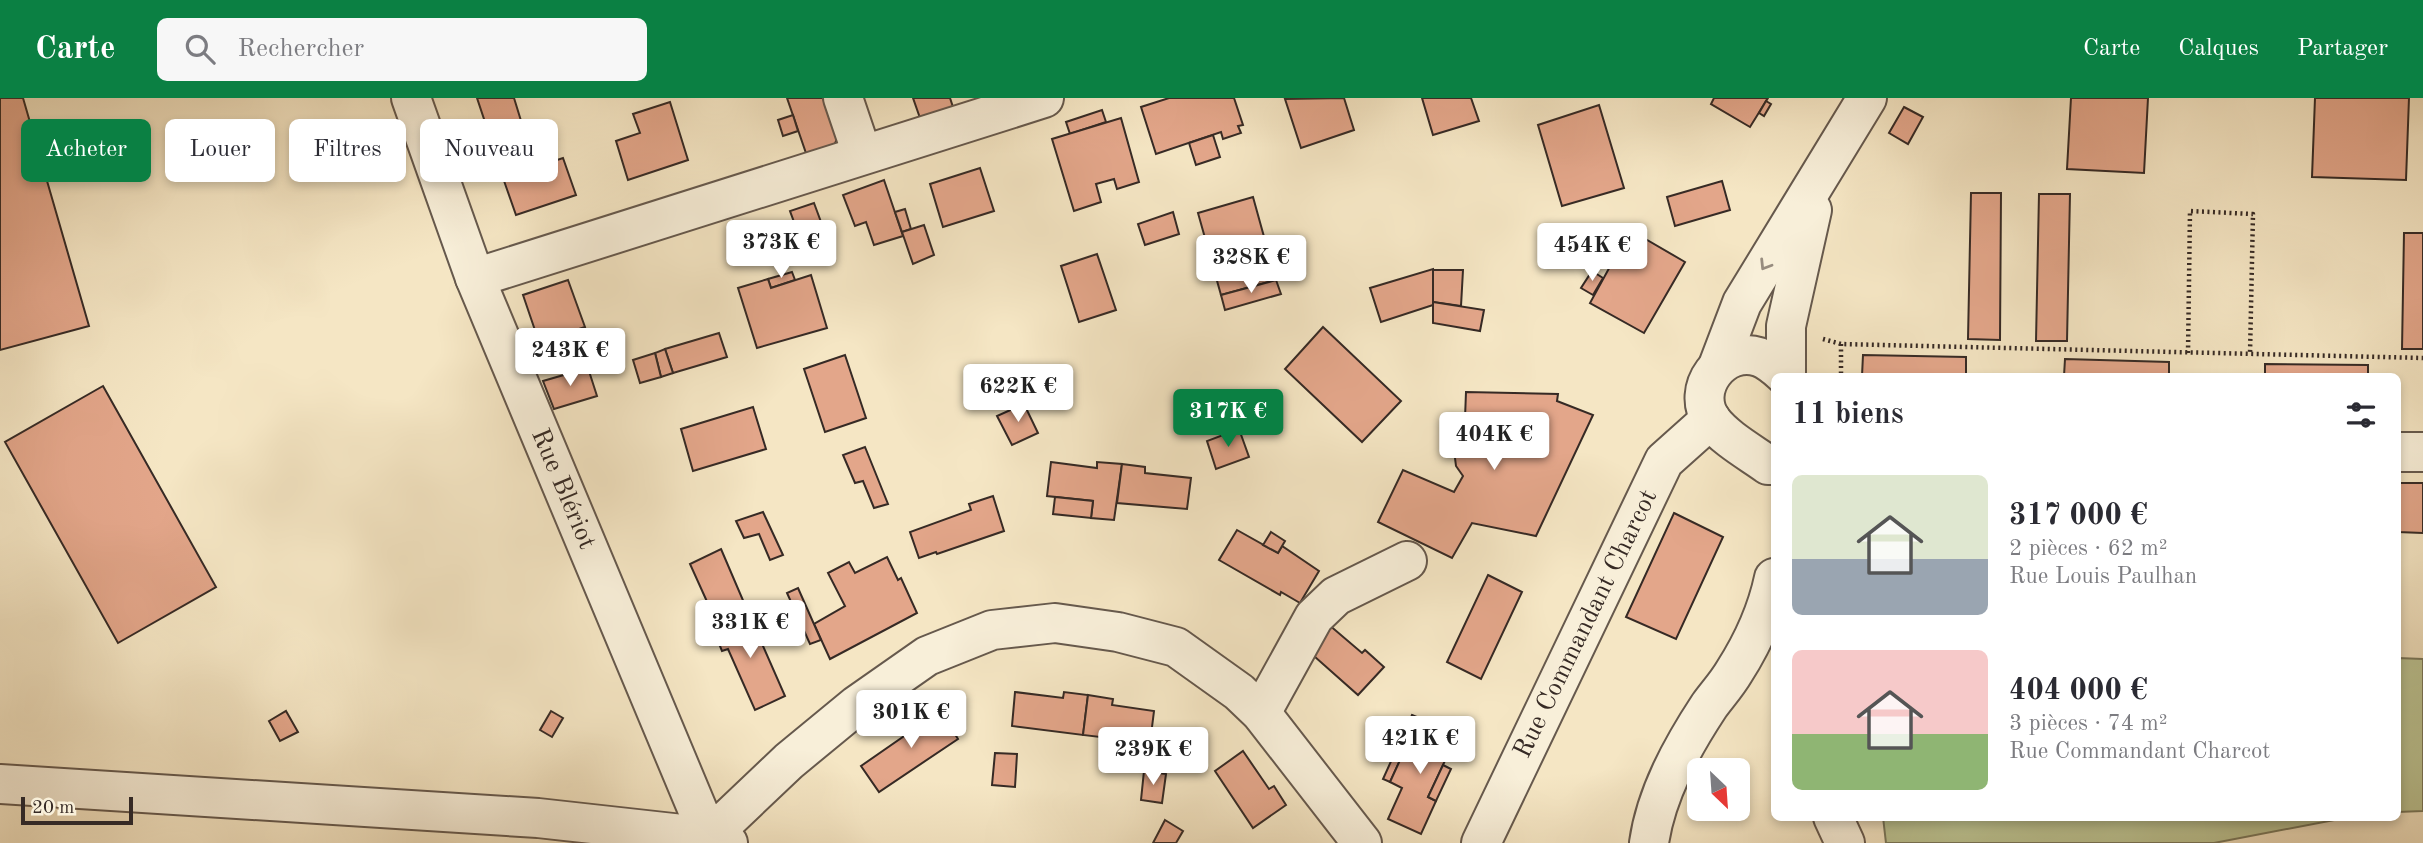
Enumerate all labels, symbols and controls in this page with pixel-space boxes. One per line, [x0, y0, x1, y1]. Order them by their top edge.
search box [157, 18, 647, 81]
icon: search [181, 30, 219, 68]
text: Carte [35, 33, 115, 66]
text: Rechercher [237, 36, 364, 62]
text: Carte [2083, 37, 2140, 61]
text: Calques [2178, 37, 2259, 61]
text: Partager [2297, 37, 2388, 61]
chip: Acheter [21, 119, 151, 182]
chip: Louer [165, 119, 275, 182]
chip: Filtres [289, 119, 406, 182]
chip: Nouveau [420, 119, 558, 182]
pin: 373K € [724, 220, 838, 280]
pin: 454K € [1535, 223, 1649, 283]
text: 373K € [742, 231, 820, 254]
text: 454K € [1553, 234, 1631, 257]
pin: 328K € [1194, 236, 1308, 295]
text: 328K € [1212, 246, 1290, 269]
one-way arrow [1761, 257, 1774, 270]
pin: 243K € [513, 328, 627, 388]
text: 243K € [531, 339, 609, 362]
pin: 622K € [961, 364, 1075, 424]
text: 622K € [979, 375, 1057, 398]
pin: 317K € [1171, 390, 1285, 449]
icon: filters [2342, 396, 2380, 434]
text: 317K € [1189, 400, 1267, 423]
text: 11 biens [1792, 400, 1904, 430]
pin: 404K € [1437, 412, 1551, 472]
text: 404K € [1455, 423, 1533, 446]
street label: Rue Blériot [526, 425, 600, 553]
street label: Rue Commandant Charcot [1510, 486, 1662, 762]
text: 317 000 € [2009, 501, 2148, 531]
icon: home [1848, 503, 1932, 587]
text: 2 pièces · 62 m² [2009, 537, 2168, 560]
text: Rue Louis Paulhan [2009, 565, 2197, 588]
pin: 331K € [693, 601, 807, 660]
text: 331K € [711, 611, 789, 634]
text: 404 000 € [2009, 676, 2148, 706]
icon: home [1848, 678, 1932, 762]
pin: 301K € [854, 690, 968, 750]
text: 301K € [872, 701, 950, 724]
text: 3 pièces · 74 m² [2009, 712, 2168, 735]
pin: 421K € [1363, 716, 1477, 776]
text: 421K € [1381, 727, 1459, 750]
pin: 239K € [1096, 728, 1210, 787]
text: 239K € [1114, 738, 1192, 761]
text: Rue Commandant Charcot [2009, 740, 2270, 763]
north arrow [1687, 758, 1750, 821]
map controls [1687, 758, 1750, 821]
scale bar [21, 794, 133, 826]
text: 20 m [32, 799, 74, 818]

